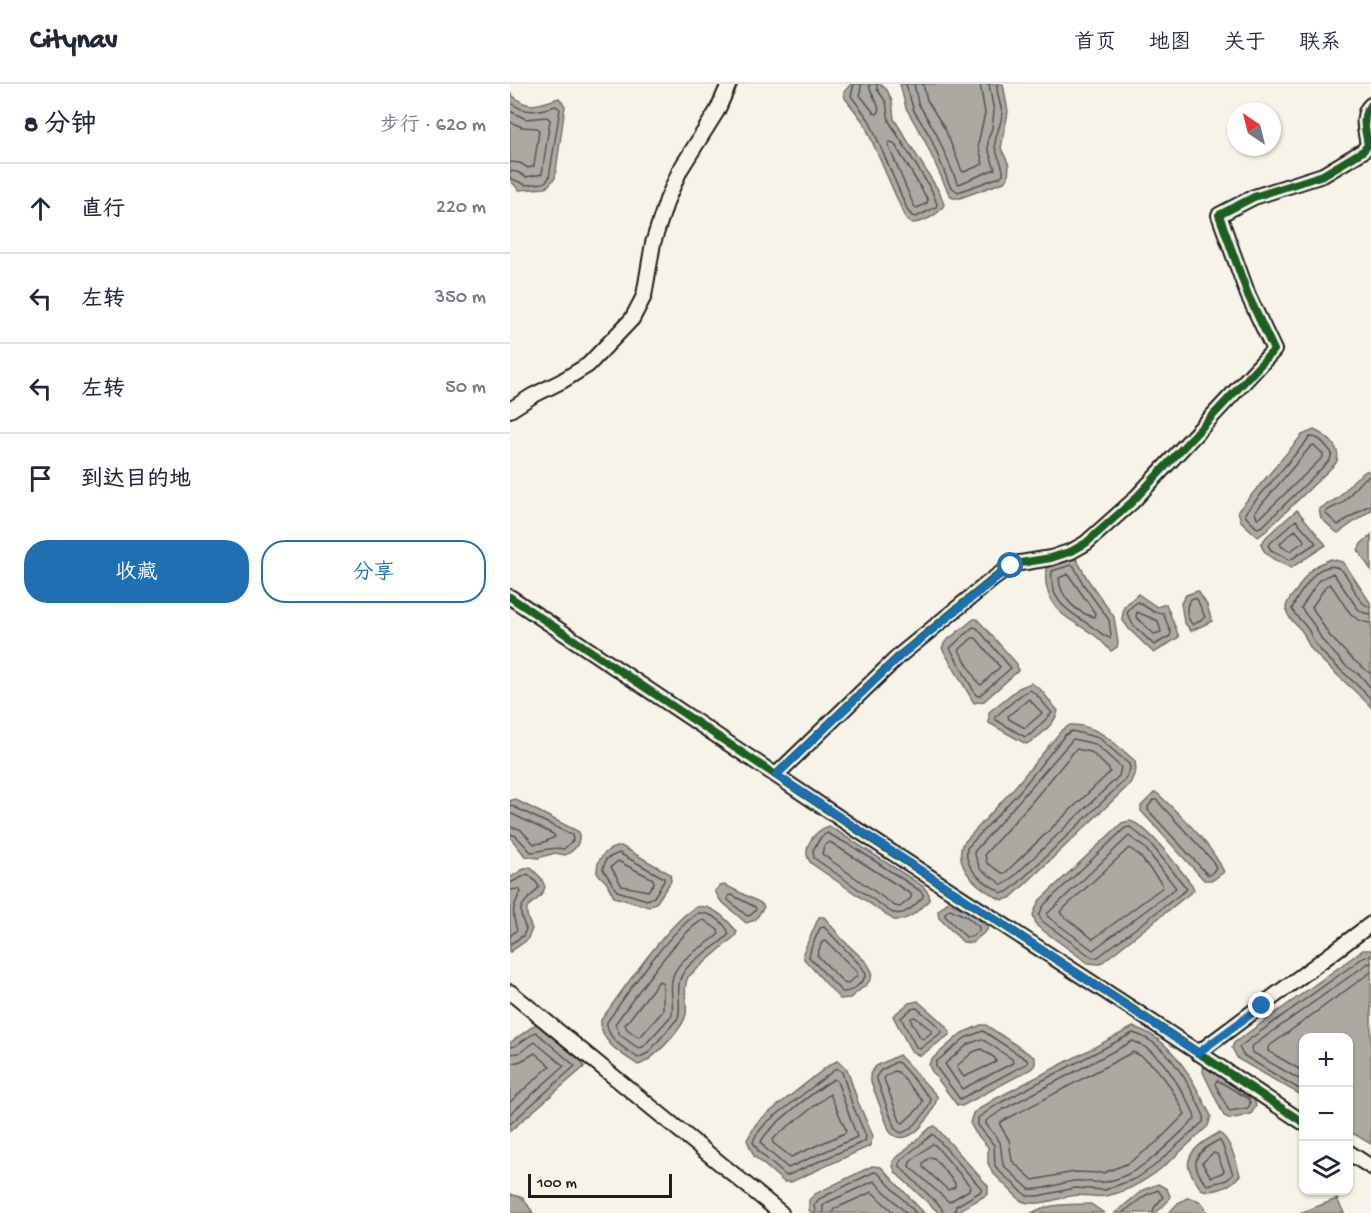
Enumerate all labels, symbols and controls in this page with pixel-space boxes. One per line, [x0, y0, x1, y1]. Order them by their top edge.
text: Citynav [30, 25, 118, 58]
text: 首页 [1074, 32, 1116, 57]
text: 地图 [1149, 32, 1191, 57]
text: 关于 [1224, 32, 1266, 57]
text: 联系 [1299, 32, 1341, 57]
north arrow [1227, 102, 1281, 156]
text: 8 分钟 [24, 111, 96, 142]
text: 步行 · 620 m [380, 115, 486, 138]
icon: ahead [24, 192, 57, 225]
text: 220 m [436, 197, 486, 220]
text: 直行 [81, 198, 125, 224]
icon: left [24, 282, 57, 315]
text: 350 m [435, 287, 486, 310]
text: 左转 [81, 288, 125, 314]
icon: left [24, 372, 57, 405]
text: 50 m [445, 377, 486, 400]
text: 左转 [81, 378, 125, 404]
icon: arrive [24, 462, 57, 495]
text: 到达目的地 [81, 468, 191, 494]
button: 收藏 [24, 540, 249, 603]
button: 分享 [261, 540, 486, 603]
route start [997, 552, 1023, 578]
route end [1248, 992, 1274, 1018]
map controls [1299, 1033, 1353, 1195]
button: + [1299, 1033, 1353, 1087]
button: − [1299, 1087, 1353, 1141]
button: layers [1299, 1141, 1353, 1195]
scale bar [528, 1171, 672, 1198]
text: 100 m [537, 1175, 577, 1194]

